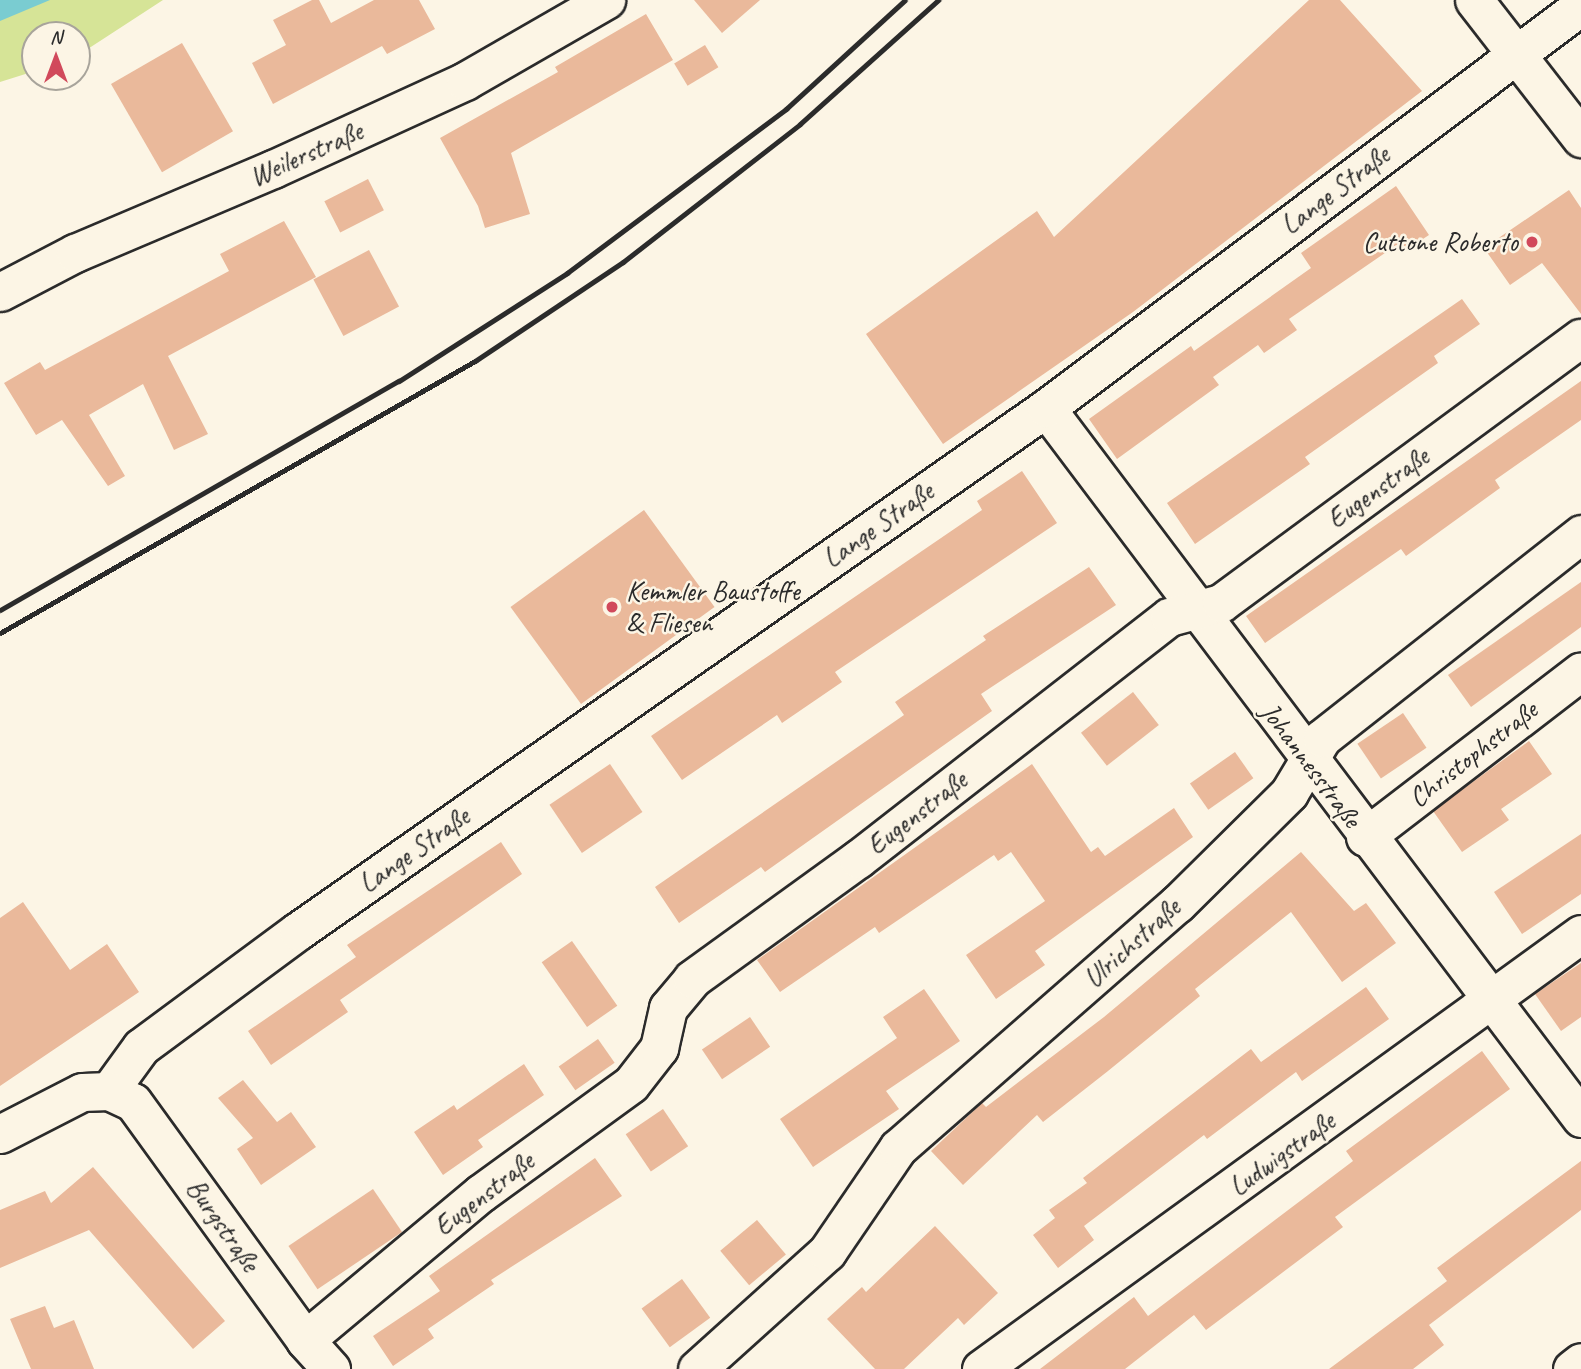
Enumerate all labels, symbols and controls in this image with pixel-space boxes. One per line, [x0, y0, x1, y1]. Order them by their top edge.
north arrow [21, 21, 91, 91]
text: N [50, 25, 62, 49]
street label: Weilerstraße [244, 114, 368, 194]
street label: Lange Straße [1274, 138, 1396, 242]
place label: Cuttone Roberto [1363, 225, 1518, 259]
marker: Cuttone Roberto [1524, 234, 1540, 250]
street label: Eugenstraße [1321, 440, 1435, 536]
street label: Lange Straße [816, 474, 940, 576]
place label: Kemmler Baustoffe & Fliesen [626, 574, 800, 640]
marker: Kemmler Baustoffe & Fliesen [604, 599, 620, 615]
street label: Christophstraße [1402, 693, 1544, 815]
street label: Johannesstraße [1253, 696, 1369, 834]
street label: Eugenstraße [860, 764, 974, 862]
street label: Lange Straße [352, 799, 476, 901]
street label: Ulrichstraße [1077, 891, 1187, 995]
street label: Ludwigstraße [1223, 1104, 1341, 1204]
street label: Eugenstraße [427, 1145, 541, 1243]
street label: Burgstraße [179, 1172, 267, 1278]

